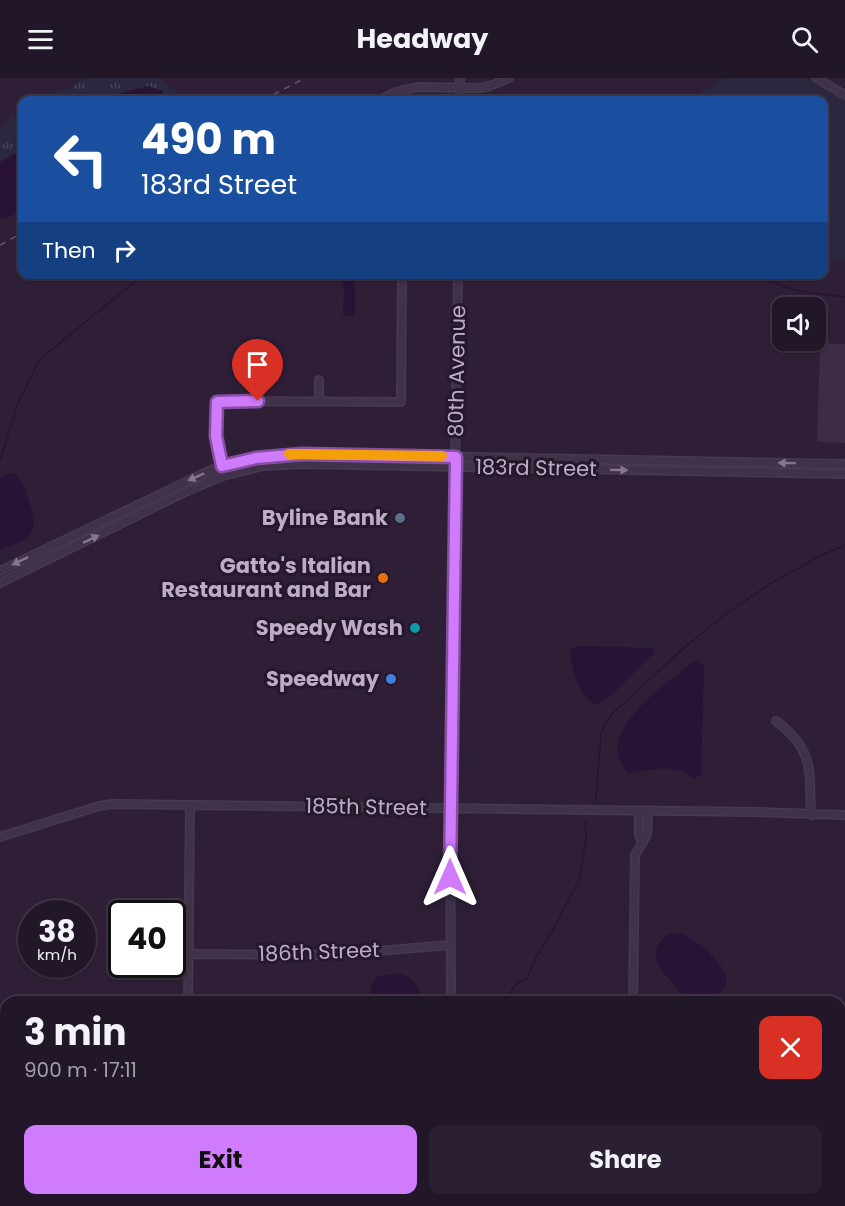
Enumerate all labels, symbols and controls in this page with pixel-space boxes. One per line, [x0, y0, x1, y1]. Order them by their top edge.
text: Headway [357, 20, 488, 57]
icon: menu [24, 23, 57, 56]
icon: search [788, 23, 821, 56]
text: 490 m [141, 110, 276, 169]
icon: left [42, 120, 120, 198]
text: 183rd Street [141, 166, 297, 203]
icon: right [108, 234, 141, 267]
text: Then [42, 235, 96, 266]
map controls [772, 297, 826, 351]
button: sound [772, 297, 826, 351]
street label: 80th Avenue [441, 305, 472, 437]
pin [232, 339, 283, 401]
icon: arrive [241, 348, 274, 381]
street label: 183rd Street [475, 452, 597, 483]
one-way arrow [777, 458, 796, 467]
one-way arrow [610, 465, 629, 475]
one-way arrow [187, 472, 205, 482]
place label: Byline Bank [262, 503, 388, 532]
marker: Byline Bank [393, 511, 407, 525]
one-way arrow [82, 535, 99, 544]
place label: Gatto's Italian Restaurant and Bar [161, 551, 371, 604]
one-way arrow [12, 557, 29, 566]
marker: Gatto's Italian Restaurant and Bar [376, 571, 390, 585]
place label: Speedy Wash [256, 613, 403, 642]
marker: Speedy Wash [408, 621, 422, 635]
place label: Speedway [266, 664, 380, 693]
marker: Speedway [384, 672, 398, 686]
street label: 185th Street [305, 791, 427, 822]
position arrow [418, 845, 482, 909]
speed limit sign: 40 [108, 900, 186, 978]
text: 38 [38, 910, 76, 953]
street label: 186th Street [258, 935, 380, 968]
text: km/h [37, 944, 77, 965]
text: 3 min [24, 1007, 126, 1058]
button: close [759, 1016, 822, 1079]
text: 900 m · 17:11 [24, 1056, 137, 1084]
button: Exit [24, 1125, 417, 1194]
button: Share [429, 1125, 822, 1194]

